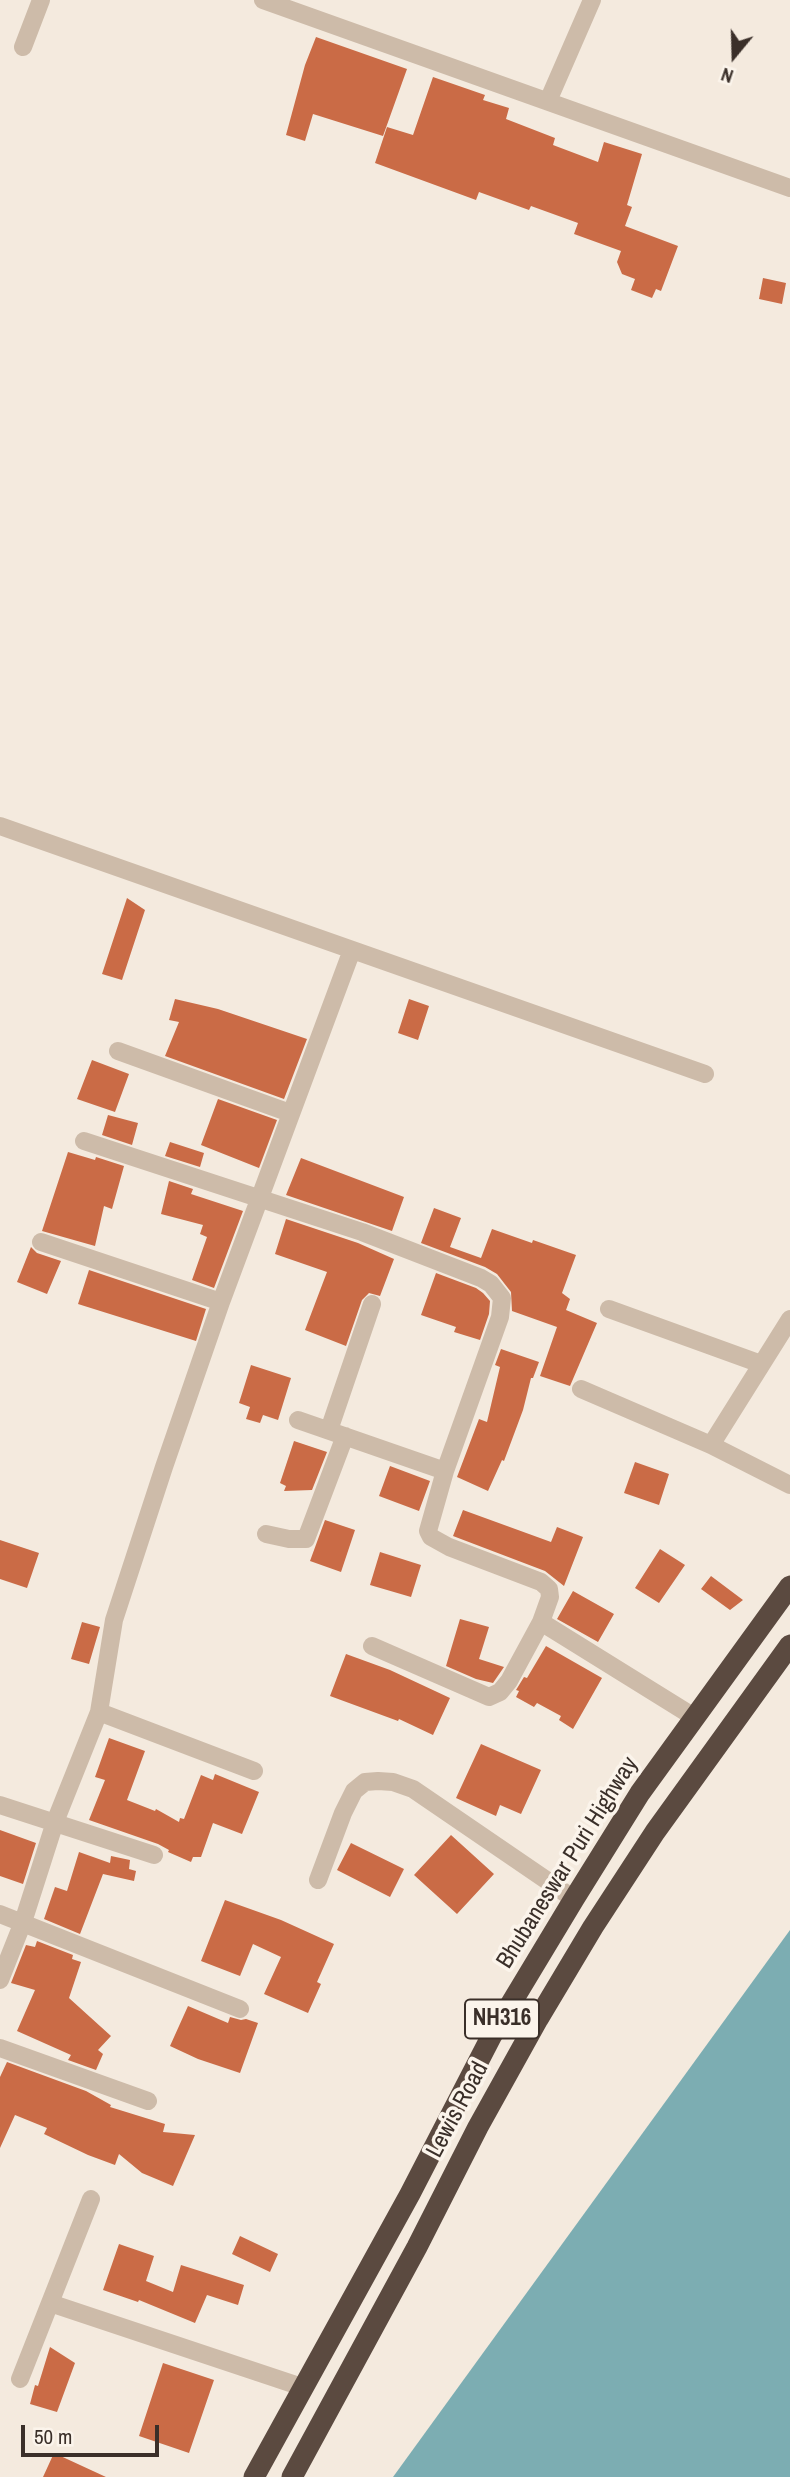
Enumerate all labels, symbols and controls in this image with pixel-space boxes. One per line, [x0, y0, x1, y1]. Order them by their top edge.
north arrow [699, 21, 769, 91]
text: N [718, 62, 737, 90]
street label: Bhubaneswar Puri Highway [491, 1752, 645, 1974]
road number: NH316 [465, 2000, 539, 2038]
street label: Lewis Road [421, 2057, 495, 2163]
scale bar [24, 2410, 163, 2454]
text: 50 m [34, 2422, 72, 2451]

